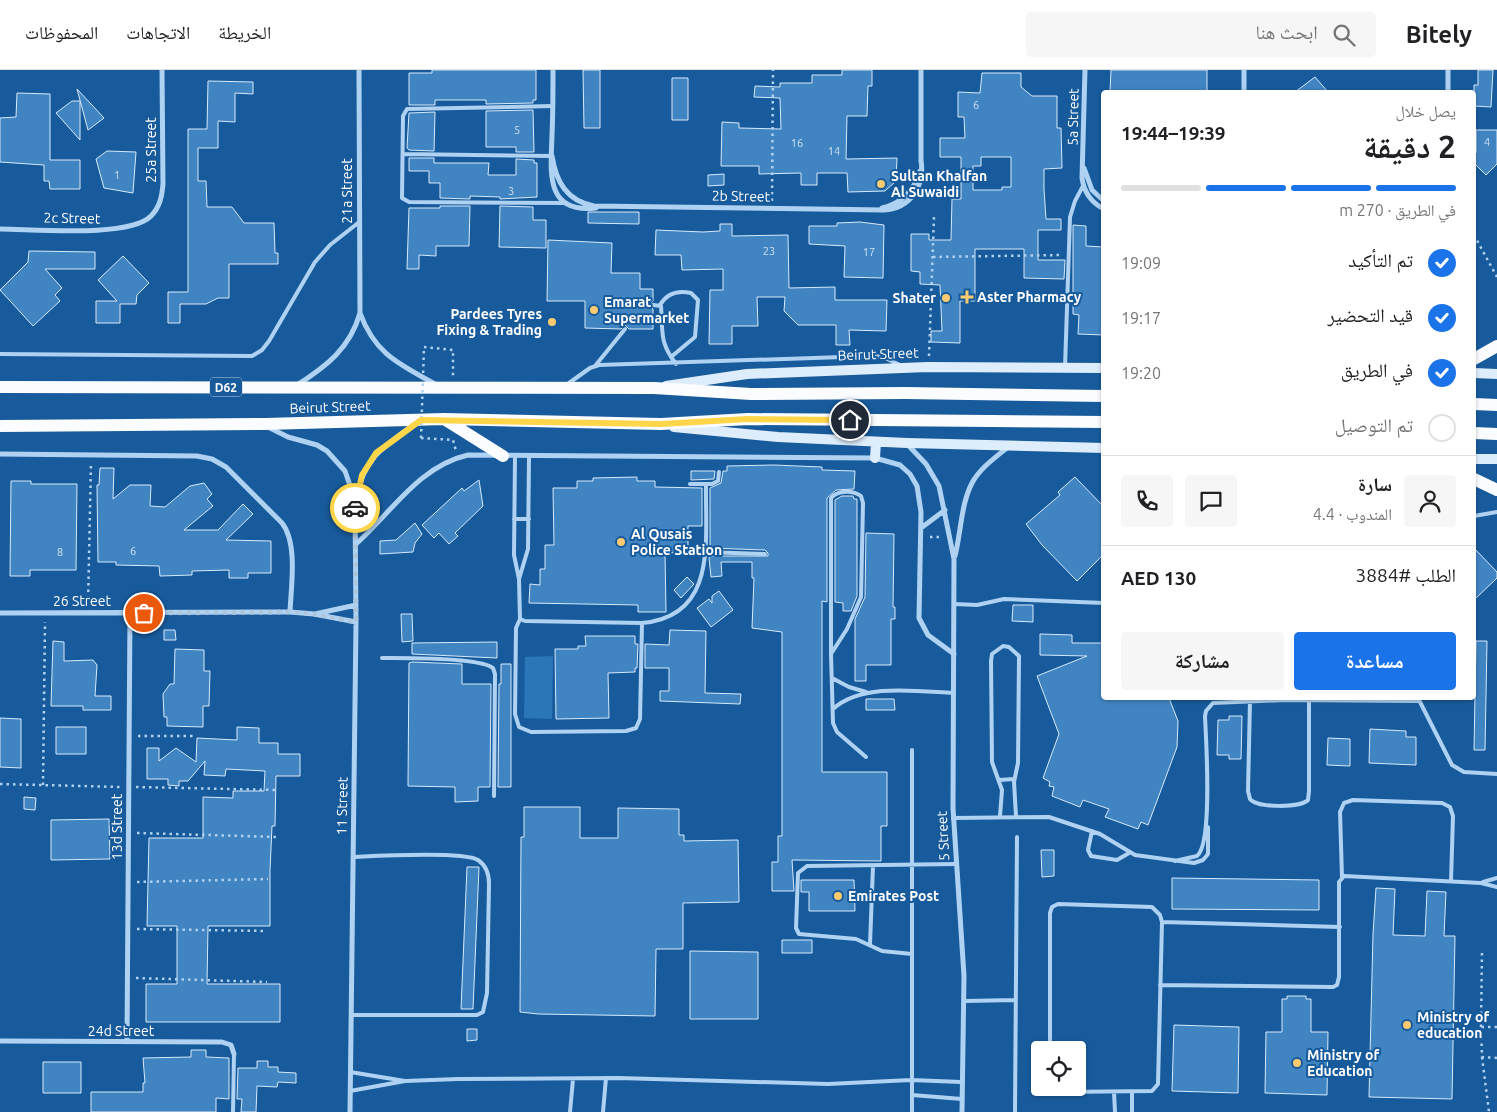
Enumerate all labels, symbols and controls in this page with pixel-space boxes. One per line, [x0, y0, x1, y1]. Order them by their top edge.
search box [1026, 12, 1376, 57]
text: ابحث هنا [1256, 21, 1318, 43]
icon: search [1330, 21, 1358, 49]
text: Bitely [1406, 21, 1472, 48]
text: المحفوظات [25, 22, 98, 42]
text: الاتجاهات [126, 22, 190, 42]
text: الخريطة [218, 22, 271, 42]
street label: 5a Street [1065, 88, 1082, 146]
house number: 6 [973, 99, 979, 111]
text: يصل خلال [1395, 102, 1456, 120]
street label: 25a Street [143, 117, 159, 183]
text: 19:39–19:44 [1121, 122, 1226, 144]
house number: 5 [514, 124, 520, 136]
text: 2 دقيقة [1363, 128, 1456, 164]
house number: 4 [1484, 136, 1490, 148]
house number: 16 [791, 137, 803, 149]
house number: 14 [828, 145, 840, 157]
street label: 21a Street [339, 158, 355, 224]
place label: Sultan Khalfan Al Suwaidi [891, 168, 987, 200]
house number: 1 [114, 169, 120, 181]
marker: Sultan Khalfan Al Suwaidi [875, 178, 887, 190]
house number: 3 [508, 185, 514, 197]
street label: 2b Street [712, 187, 771, 205]
text: في الطريق · 270 m [1339, 201, 1456, 219]
street label: 2c Street [44, 210, 101, 227]
house number: 23 [763, 245, 775, 257]
house number: 17 [863, 246, 875, 258]
text: تم التأكيد [1348, 249, 1413, 271]
icon: check [1428, 249, 1456, 277]
text: 19:09 [1121, 254, 1161, 272]
place label: Aster Pharmacy [977, 289, 1082, 305]
place label: Shater [893, 290, 936, 306]
marker: Aster Pharmacy [961, 291, 973, 303]
marker: Shater [940, 292, 952, 304]
place label: Emarat Supermarket [604, 294, 689, 326]
marker: Emarat Supermarket [588, 304, 600, 316]
text: قيد التحضير [1327, 304, 1413, 326]
icon: check [1428, 304, 1456, 332]
place label: Pardees Tyres Fixing & Trading [436, 306, 542, 338]
text: 19:17 [1121, 309, 1161, 327]
marker: Pardees Tyres Fixing & Trading [546, 316, 558, 328]
street label: Beirut Street [837, 345, 919, 363]
text: في الطريق [1341, 359, 1413, 381]
icon: check [1428, 359, 1456, 387]
text: 19:20 [1121, 364, 1161, 382]
road number: D62 [210, 378, 242, 396]
street label: Beirut Street [289, 398, 371, 416]
pin [829, 399, 871, 441]
icon: home [836, 406, 864, 434]
text: تم التوصيل [1335, 414, 1413, 436]
text: سارة [1358, 473, 1392, 495]
button: phone [1121, 475, 1173, 527]
button: chat [1185, 475, 1237, 527]
button: person [1404, 475, 1456, 527]
courier [330, 483, 380, 533]
icon: car [341, 494, 369, 522]
text: المندوب · 4.4 [1313, 505, 1392, 523]
place label: Al Qusais Police Station [631, 526, 722, 558]
marker: Al Qusais Police Station [615, 536, 627, 548]
house number: 6 [130, 545, 136, 557]
house number: 8 [57, 546, 63, 558]
text: الطلب #3884 [1356, 564, 1456, 586]
text: AED 130 [1121, 567, 1196, 589]
pin [123, 592, 165, 634]
street label: 26 Street [53, 593, 112, 609]
icon: bag [130, 599, 158, 627]
button: مشاركة [1121, 632, 1284, 690]
button: مساعدة [1294, 632, 1456, 690]
street label: 11 Street [333, 776, 351, 835]
street label: 13d Street [109, 793, 125, 860]
street label: 5 Street [934, 810, 952, 861]
place label: Emirates Post [848, 888, 939, 904]
marker: Emirates Post [832, 890, 844, 902]
place label: Ministry of education [1417, 1009, 1489, 1041]
marker: Ministry of education [1401, 1019, 1413, 1031]
street label: 24d Street [88, 1023, 155, 1039]
map controls [1031, 1041, 1086, 1096]
button: locate [1031, 1041, 1086, 1096]
place label: Ministry of Education [1307, 1047, 1379, 1079]
marker: Ministry of Education [1291, 1057, 1303, 1069]

